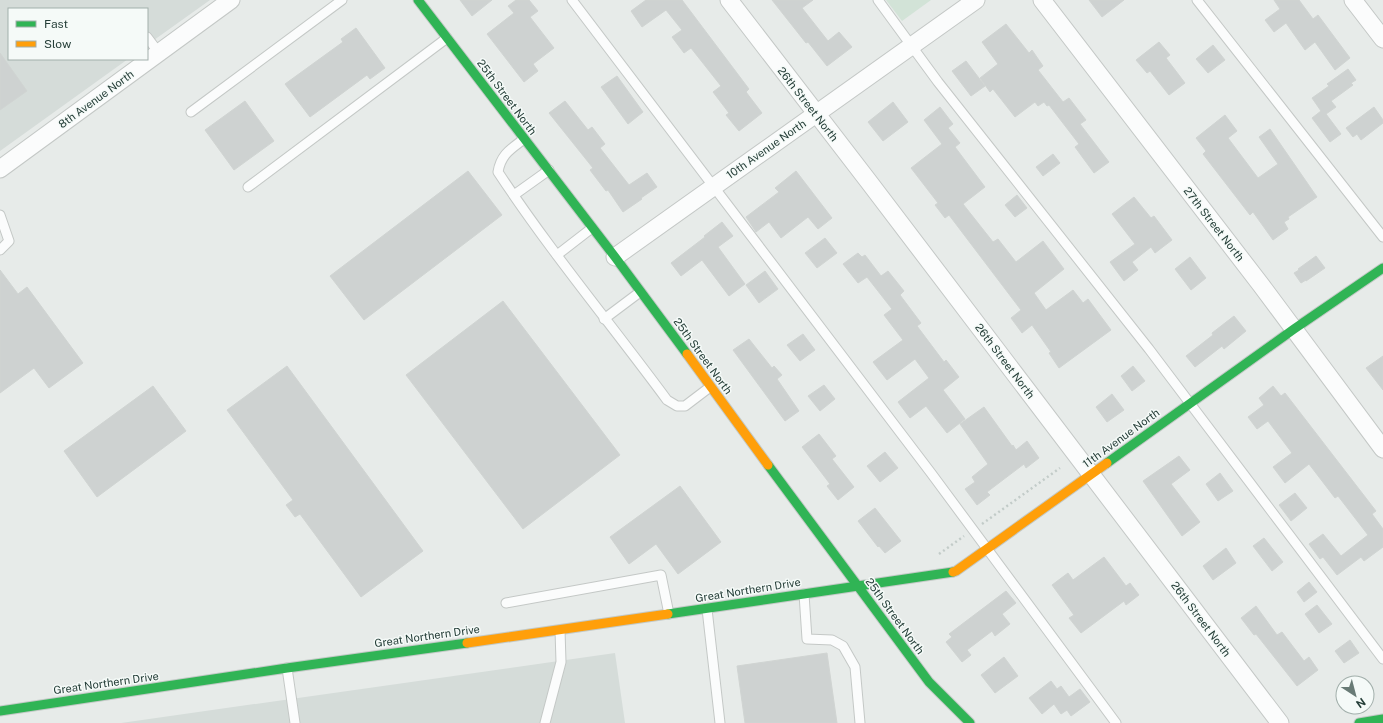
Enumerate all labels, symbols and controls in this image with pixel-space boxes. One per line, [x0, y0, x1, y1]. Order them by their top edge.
legend [8, 8, 148, 60]
text: Fast [44, 17, 69, 31]
text: Slow [44, 37, 72, 51]
street label: 25th Street North [475, 57, 539, 137]
street label: 26th Street North [775, 65, 841, 143]
street label: 8th Avenue North [56, 68, 136, 130]
street label: 10th Avenue North [724, 117, 808, 181]
street label: 27th Street North [1181, 185, 1247, 263]
street label: 25th Street North [671, 316, 735, 396]
street label: 26th Street North [973, 321, 1037, 401]
street label: 11th Avenue North [1080, 406, 1162, 470]
street label: Great Northern Drive [695, 576, 801, 604]
street label: 25th Street North [863, 576, 927, 656]
street label: 26th Street North [1169, 579, 1233, 659]
street label: Great Northern Drive [374, 623, 480, 649]
street label: Great Northern Drive [53, 670, 159, 696]
north arrow [1335, 675, 1375, 715]
text: N [1354, 696, 1368, 710]

